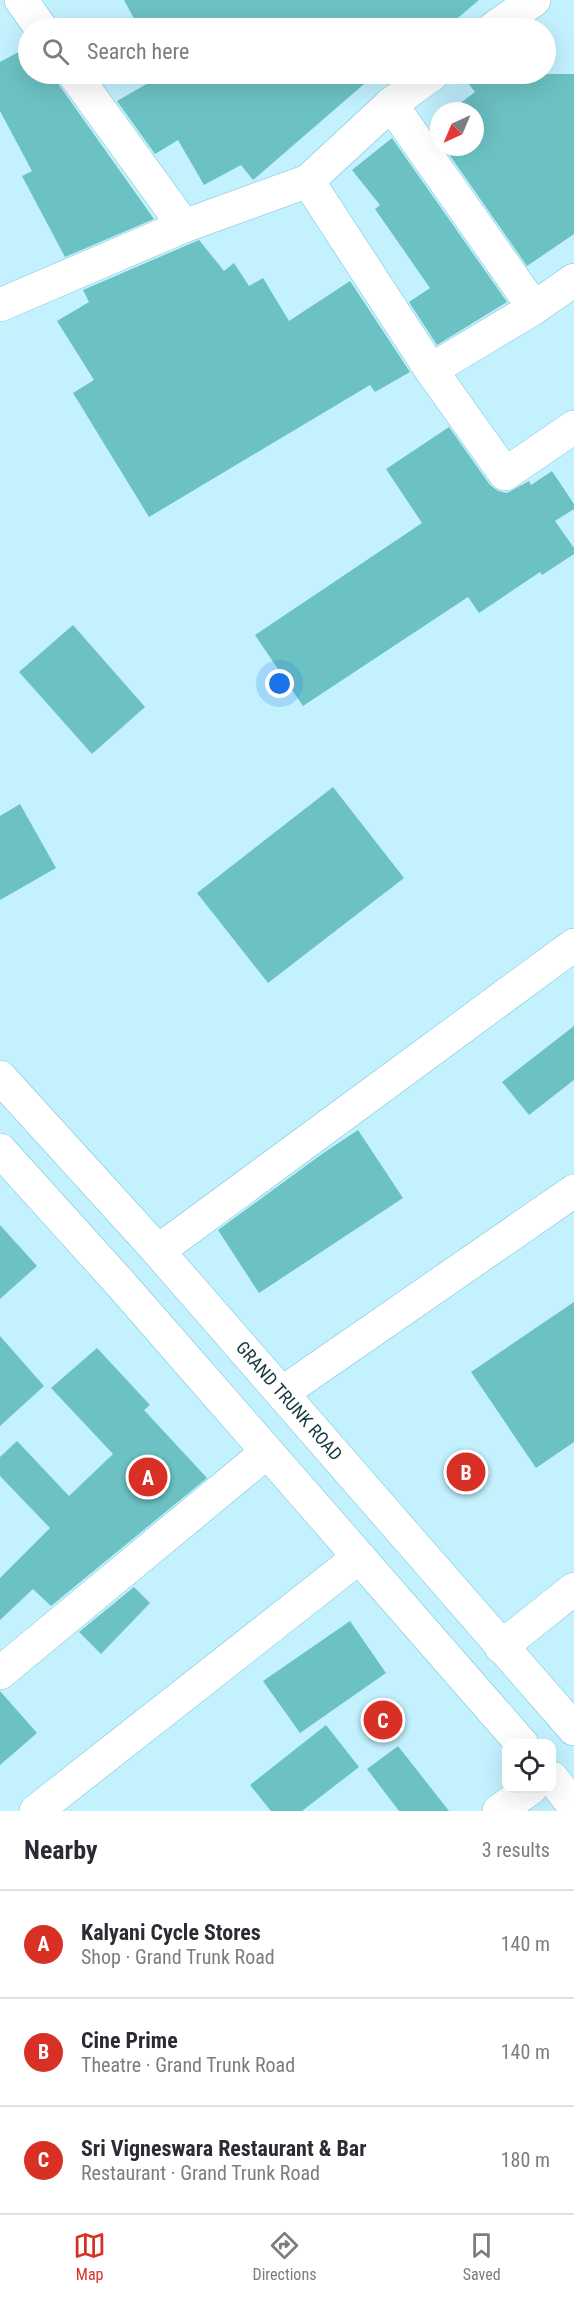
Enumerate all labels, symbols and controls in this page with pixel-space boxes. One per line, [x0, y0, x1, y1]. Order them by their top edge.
search box [18, 18, 556, 84]
icon: search [39, 35, 72, 68]
text: Search here [87, 39, 189, 64]
north arrow [430, 102, 484, 156]
your location [265, 669, 294, 698]
street label: GRAND TRUNK ROAD [232, 1337, 347, 1464]
pin: B [446, 1450, 486, 1494]
pin: A [128, 1454, 168, 1500]
pin: C [364, 1698, 403, 1742]
map controls [502, 1739, 556, 1793]
button: locate [502, 1739, 556, 1793]
text: Nearby [24, 1835, 98, 1865]
text: 3 results [482, 1838, 550, 1862]
text: Kalyani Cycle Stores [81, 1920, 261, 1945]
text: A [38, 1932, 49, 1956]
text: 140 m [501, 1932, 550, 1956]
text: Shop · Grand Trunk Road [81, 1945, 275, 1969]
text: Cine Prime [81, 2028, 178, 2053]
text: B [38, 2040, 49, 2064]
text: 140 m [501, 2040, 550, 2064]
text: Theatre · Grand Trunk Road [81, 2053, 295, 2077]
text: Sri Vigneswara Restaurant & Bar [81, 2136, 367, 2161]
text: C [38, 2148, 49, 2172]
text: 180 m [501, 2148, 550, 2172]
text: Restaurant · Grand Trunk Road [81, 2161, 320, 2185]
tab: Map [73, 2229, 106, 2284]
tab: Directions [253, 2229, 316, 2284]
tab: Saved [463, 2229, 501, 2284]

